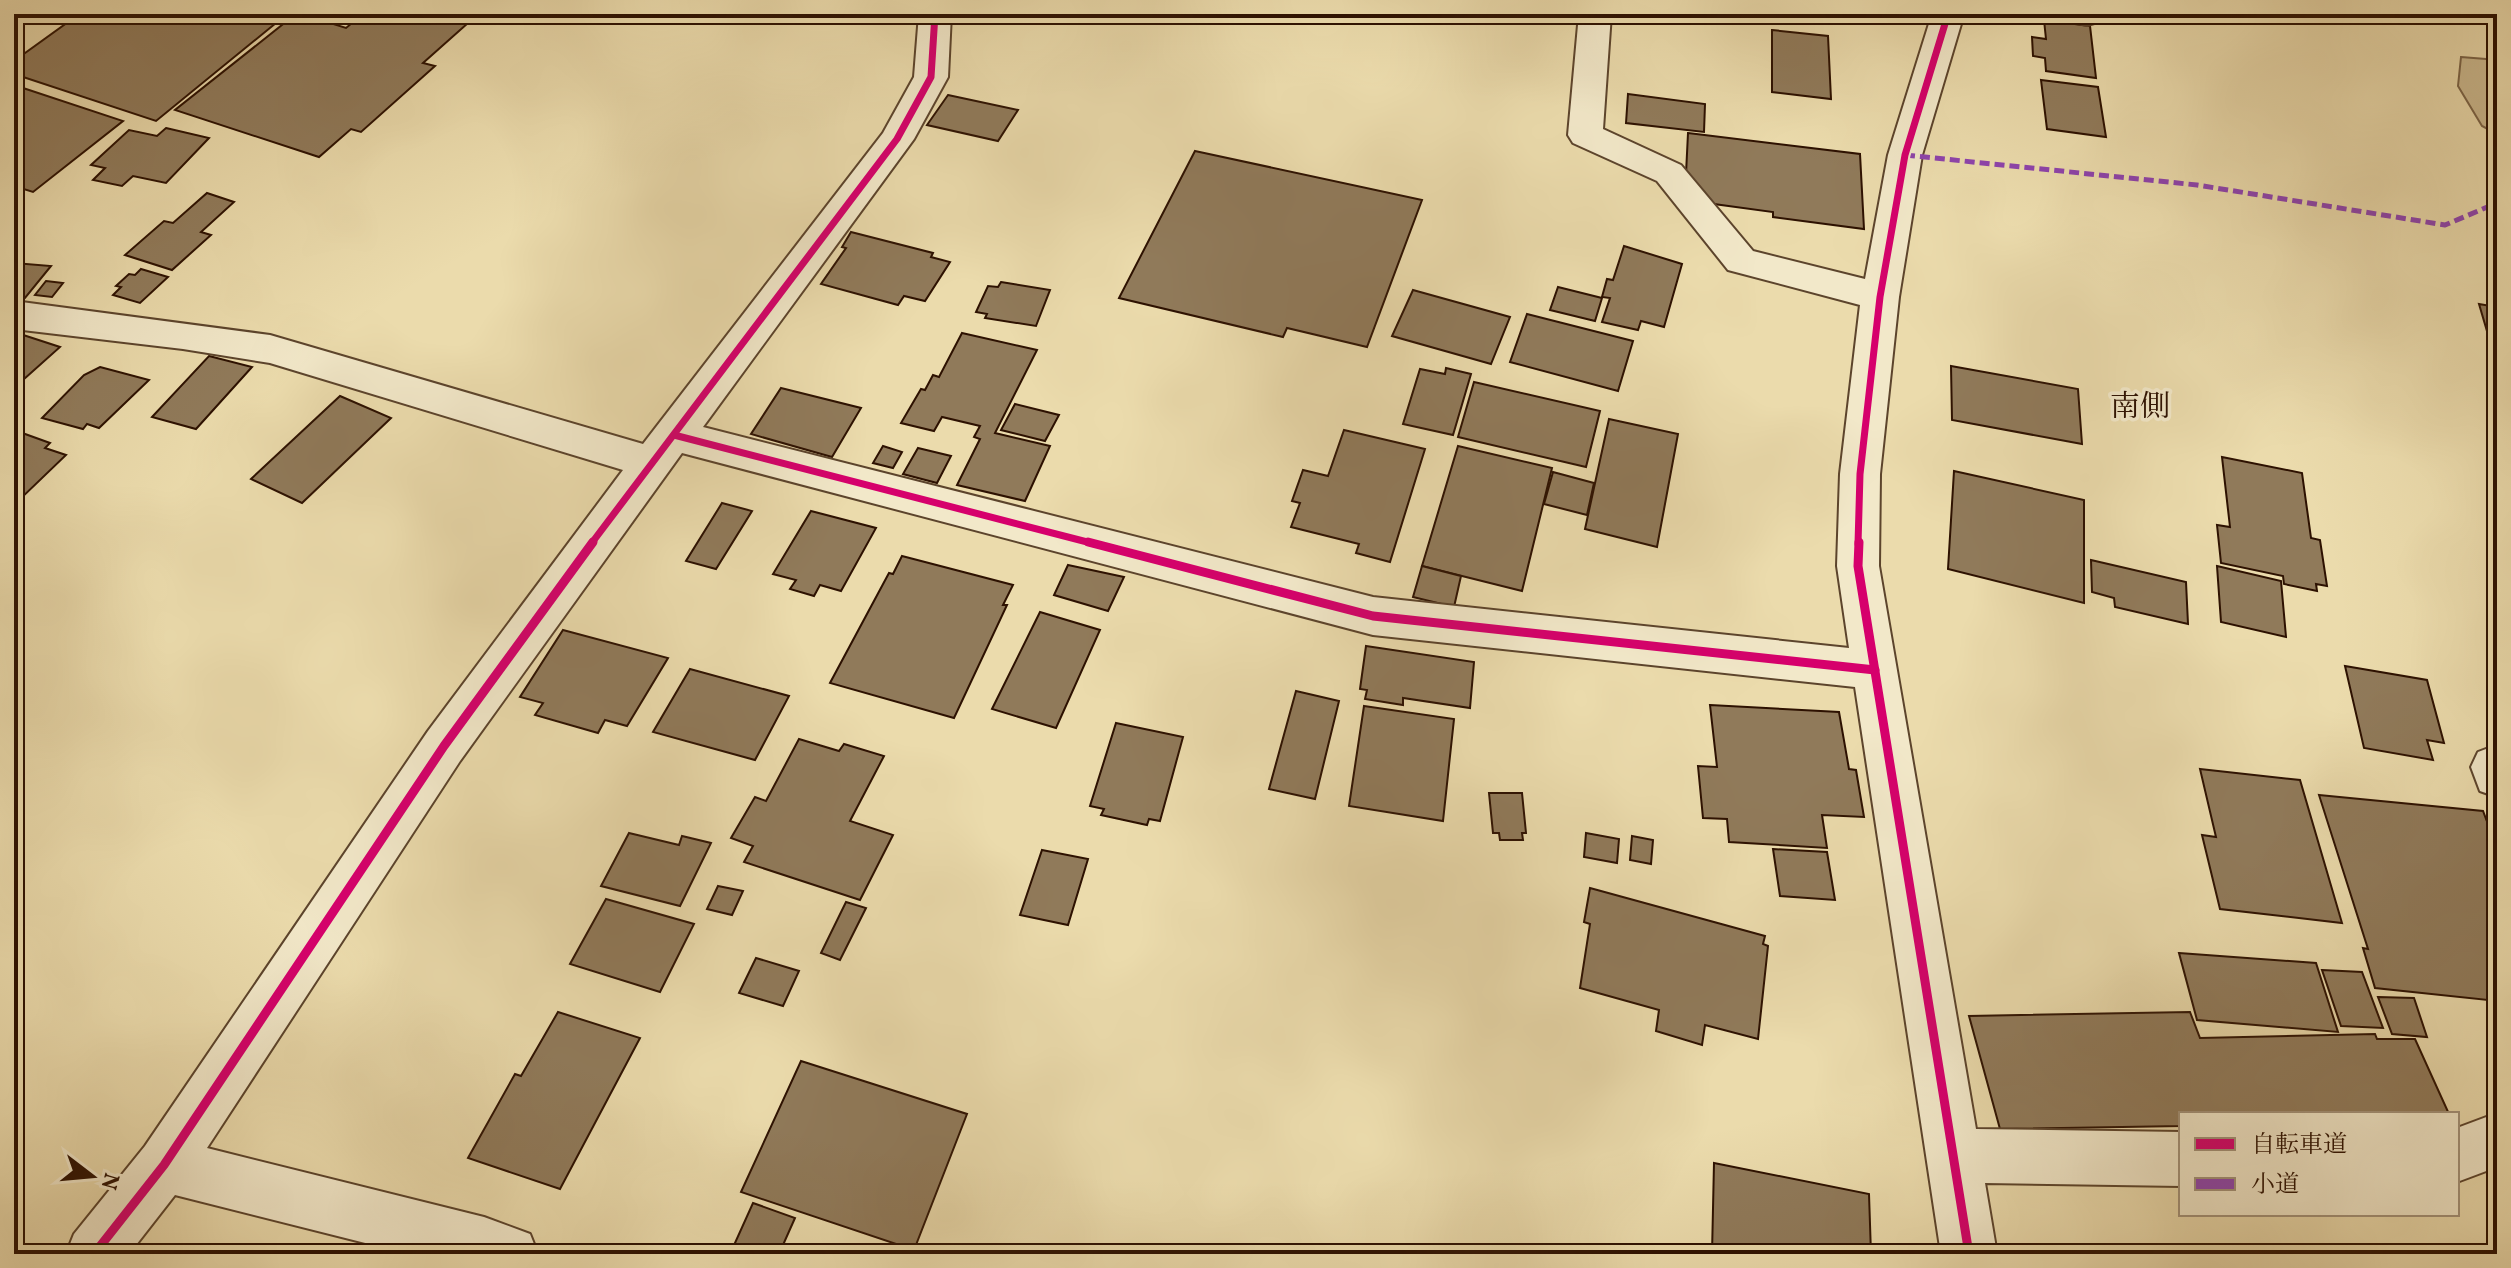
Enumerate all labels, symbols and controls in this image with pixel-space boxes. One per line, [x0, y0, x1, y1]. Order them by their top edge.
district label: 南側 [2110, 387, 2170, 429]
legend [2179, 1112, 2459, 1216]
text: 自転車道 [2251, 1129, 2347, 1163]
north arrow [52, 1136, 132, 1216]
text: N [92, 1169, 126, 1193]
text: 小道 [2251, 1169, 2299, 1203]

